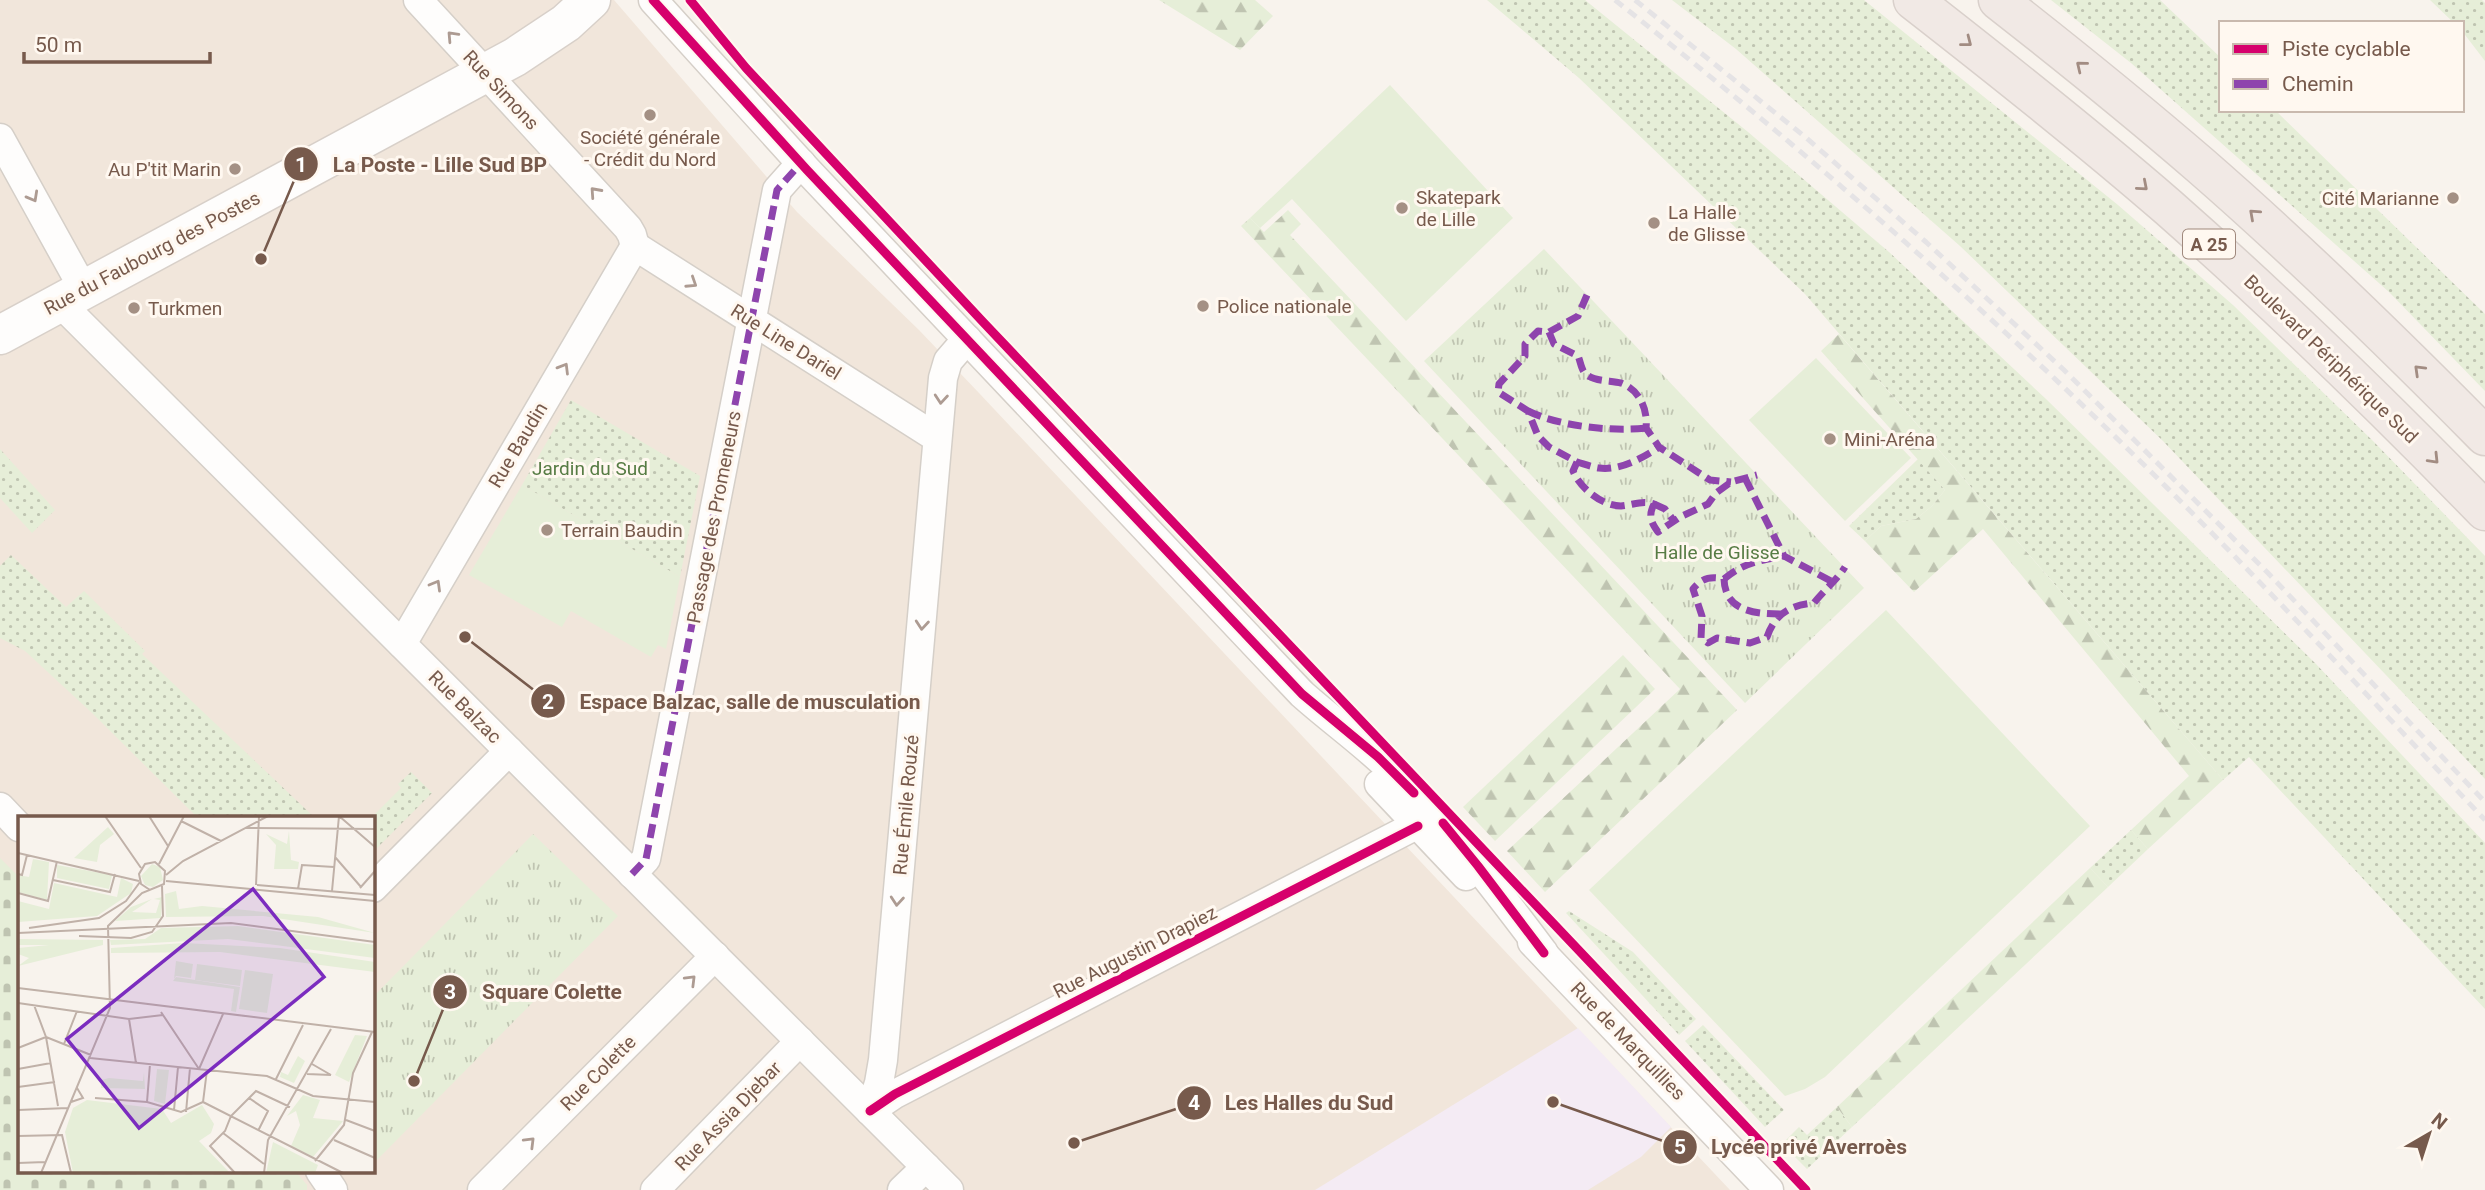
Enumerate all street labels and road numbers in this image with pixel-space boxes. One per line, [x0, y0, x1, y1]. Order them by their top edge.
street label: Rue Simons [458, 45, 544, 135]
street label: Rue du Faubourg des Postes [40, 186, 264, 320]
road number: A 25 [2183, 230, 2235, 258]
street label: Boulevard Périphérique Sud [2239, 270, 2423, 448]
street label: Rue Line Dariel [727, 299, 845, 385]
street label: Rue Baudin [484, 398, 552, 492]
street label: Passage des Promeneurs [682, 409, 746, 625]
street label: Rue Balzac [424, 666, 506, 748]
street label: Rue Émile Rouzé [888, 734, 924, 876]
street label: Rue Augustin Drapiez [1049, 901, 1221, 1003]
street label: Rue de Marquillies [1566, 977, 1690, 1105]
street label: Rue Colette [555, 1030, 641, 1116]
street label: Rue Assia Djebar [670, 1056, 786, 1175]

